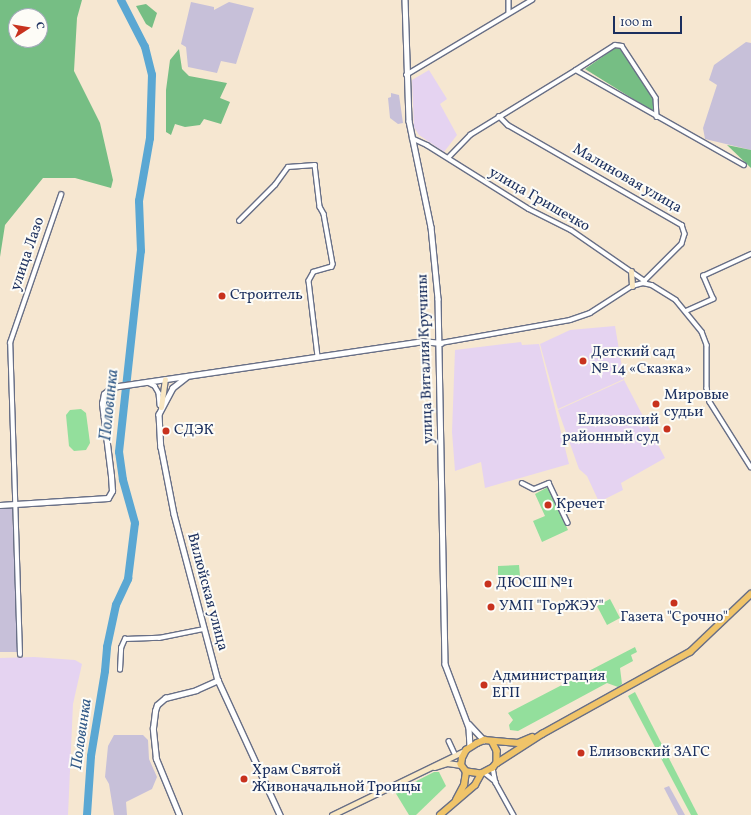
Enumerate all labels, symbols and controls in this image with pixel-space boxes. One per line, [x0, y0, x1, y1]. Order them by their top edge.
north arrow [8, 8, 48, 48]
scale bar [615, 8, 684, 34]
text: 100 m [620, 15, 652, 31]
text: С [31, 21, 47, 31]
street label: Малиновая улица [569, 140, 685, 218]
street label: улица Гришечко [485, 164, 593, 236]
street label: улица Лазо [7, 215, 49, 293]
street label: улица Виталия Кручины [414, 274, 438, 444]
place label: Строитель [230, 287, 303, 305]
marker: Строитель [217, 291, 227, 301]
place label: Детский сад № 14 «Сказка» [591, 343, 692, 378]
marker: Детский сад № 14 «Сказка» [578, 356, 588, 366]
water label: Половинка [97, 368, 123, 442]
place label: Мировые судьи [664, 386, 729, 421]
marker: Мировые судьи [651, 399, 661, 409]
place label: Елизовский районный суд [562, 411, 659, 446]
place label: СДЭК [174, 422, 214, 440]
marker: Елизовский районный суд [662, 424, 672, 434]
marker: СДЭК [161, 426, 171, 436]
place label: Кречет [556, 496, 604, 514]
marker: Кречет [543, 500, 553, 510]
street label: Вилюйская улица [183, 531, 231, 653]
place label: ДЮСШ №1 [496, 575, 573, 593]
marker: ДЮСШ №1 [483, 579, 493, 589]
place label: УМП "ГорЖЭУ" [499, 598, 604, 616]
marker: Газета "Срочно" [669, 598, 679, 608]
marker: УМП "ГорЖЭУ" [486, 602, 496, 612]
place label: Газета "Срочно" [620, 609, 728, 627]
place label: Администрация ЕГП [492, 667, 605, 702]
marker: Администрация ЕГП [479, 680, 489, 690]
water label: Половинка [68, 697, 96, 771]
place label: Елизовский ЗАГС [589, 744, 710, 762]
marker: Елизовский ЗАГС [576, 748, 586, 758]
place label: Храм Святой Живоначальной Троицы [252, 761, 421, 796]
marker: Храм Святой Живоначальной Троицы [239, 774, 249, 784]

